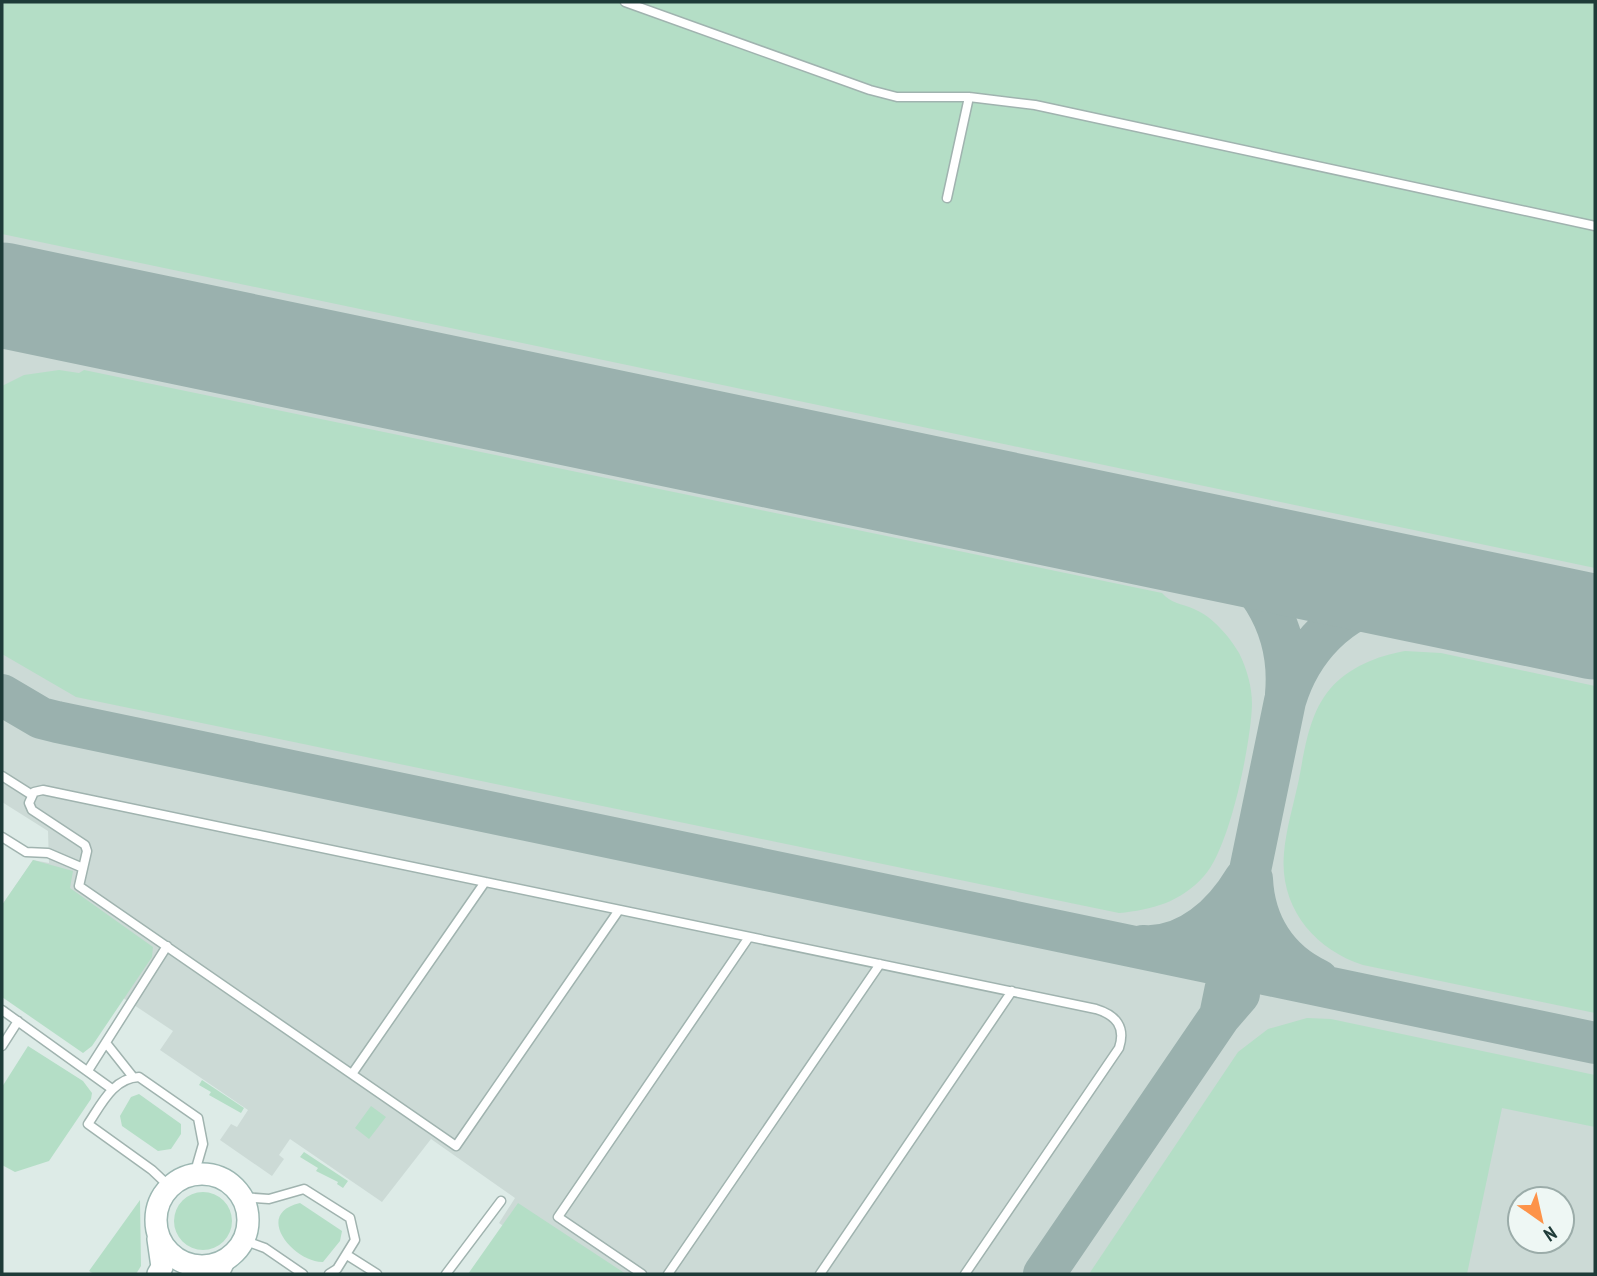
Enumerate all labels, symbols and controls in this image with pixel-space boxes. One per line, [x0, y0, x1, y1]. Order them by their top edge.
north arrow [1506, 1185, 1576, 1255]
text: N [1540, 1221, 1561, 1247]

